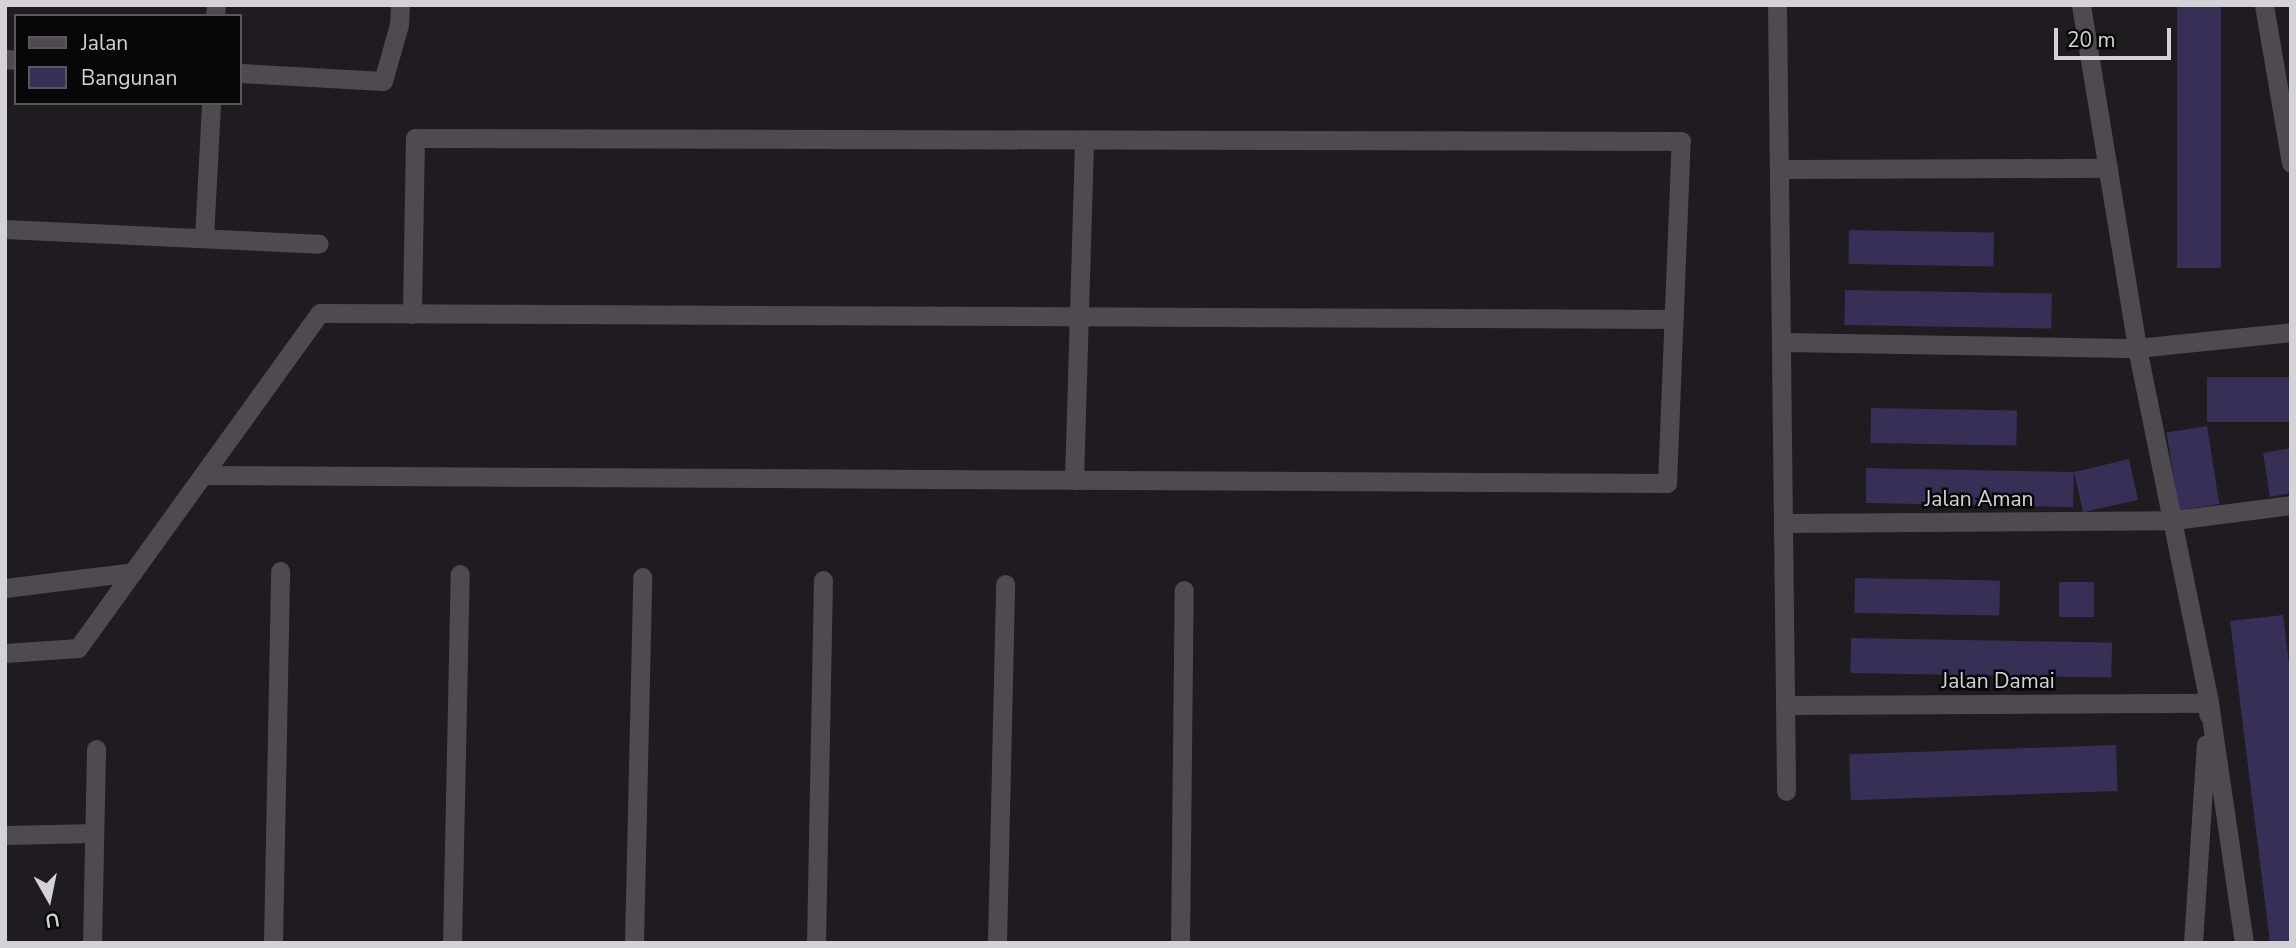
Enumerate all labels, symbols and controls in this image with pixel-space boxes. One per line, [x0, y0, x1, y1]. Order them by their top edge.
legend [14, 14, 242, 105]
scale bar [2058, 14, 2175, 58]
text: 20 m [2067, 26, 2116, 54]
text: Jalan [81, 29, 128, 57]
text: Bangunan [81, 64, 177, 92]
street label: Jalan Aman [1925, 486, 2033, 512]
street label: Jalan Damai [1941, 668, 2055, 694]
north arrow [14, 864, 84, 934]
text: U [43, 906, 61, 934]

